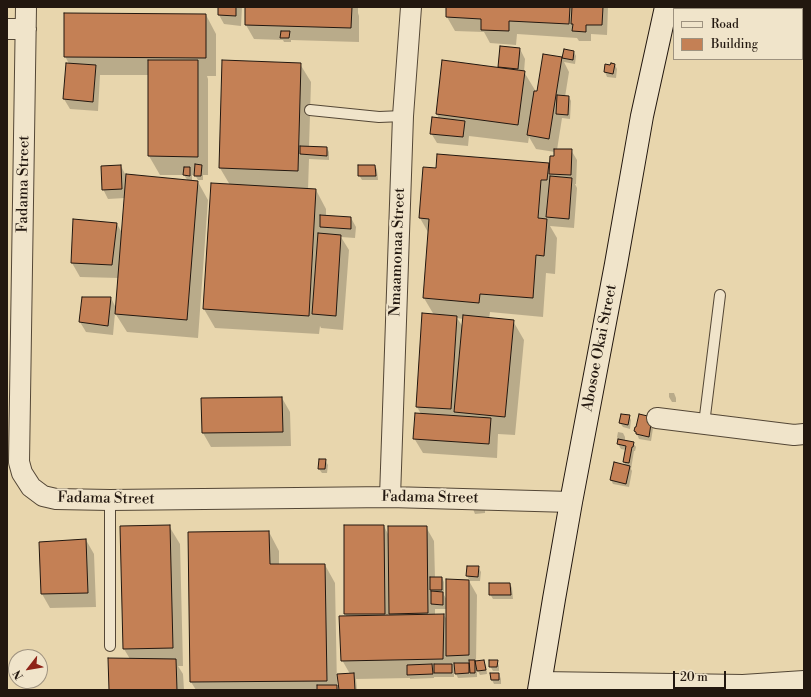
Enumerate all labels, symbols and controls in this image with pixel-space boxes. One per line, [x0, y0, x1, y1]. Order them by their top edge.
legend [673, 8, 803, 60]
text: Road [711, 17, 739, 32]
text: Building [711, 37, 758, 52]
street label: Fadama Street [14, 135, 34, 233]
street label: Nmaamonaa Street [387, 187, 409, 317]
street label: Abosoe Okai Street [579, 283, 621, 413]
street label: Fadama Street [381, 488, 479, 508]
street label: Fadama Street [57, 489, 155, 509]
north arrow [8, 649, 48, 689]
scale bar [675, 663, 728, 689]
text: N [10, 667, 27, 682]
text: 20 m [680, 670, 708, 685]

